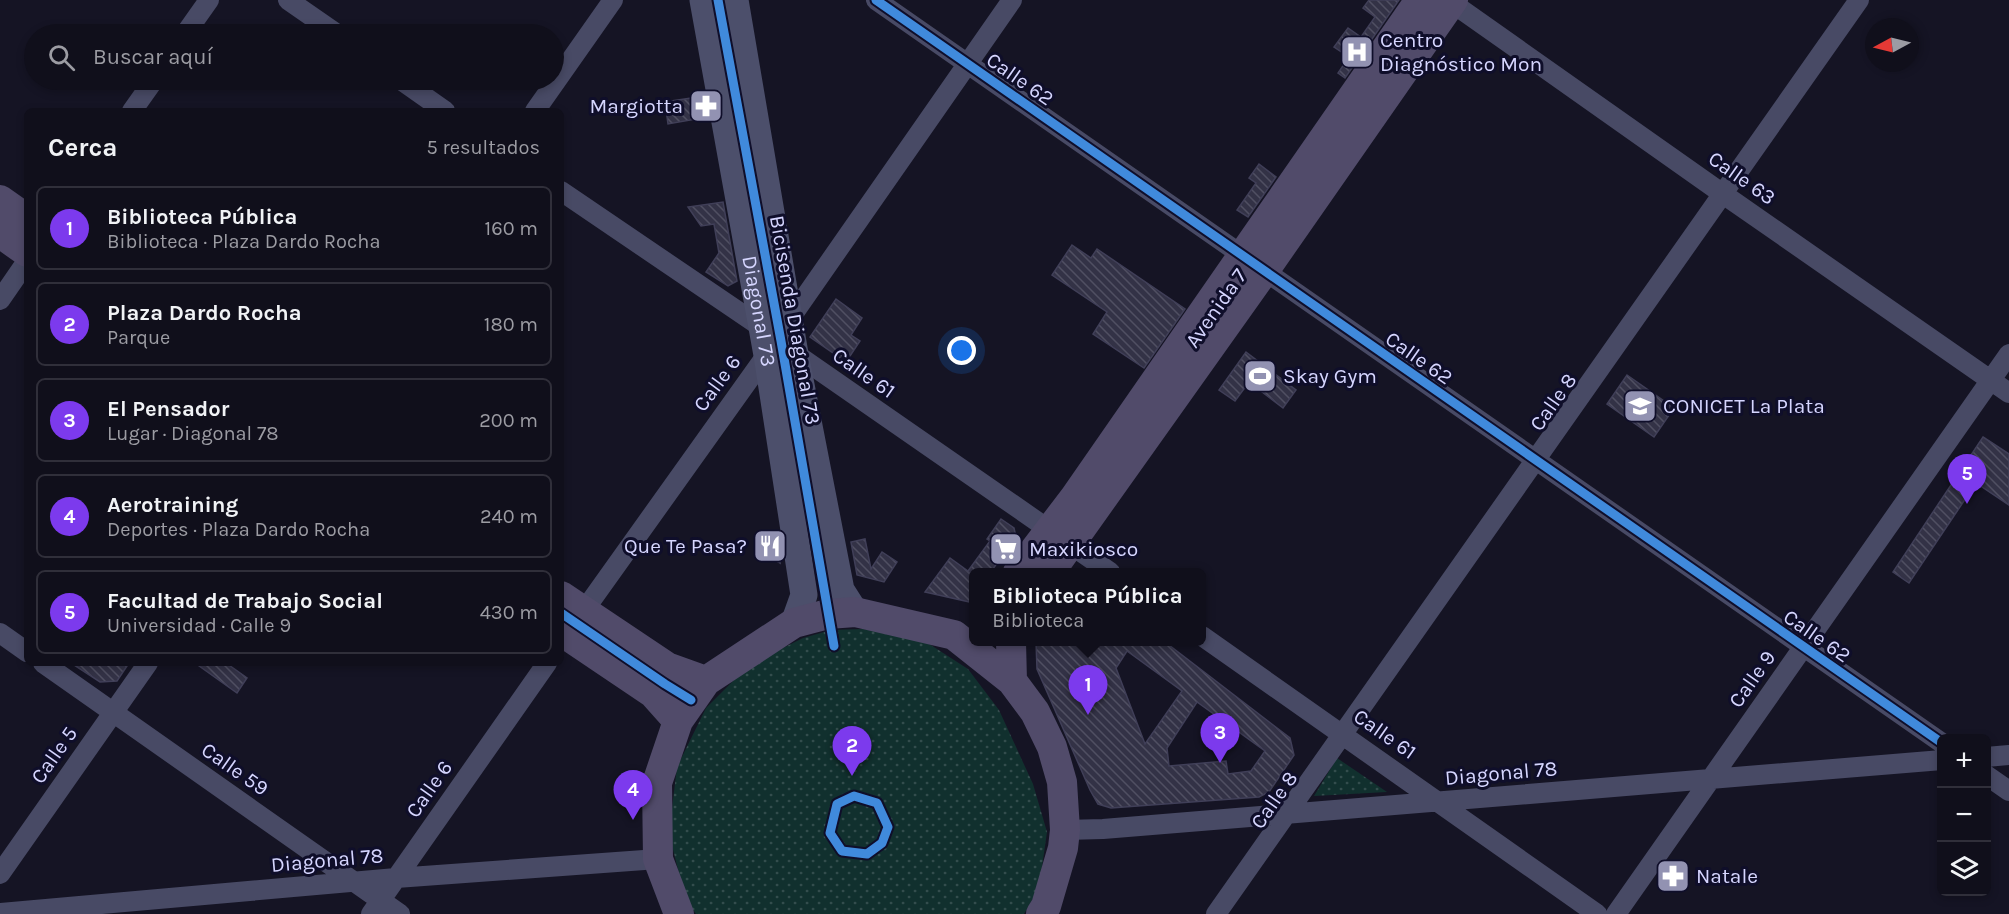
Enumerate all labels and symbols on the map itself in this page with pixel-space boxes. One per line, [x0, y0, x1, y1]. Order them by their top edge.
north arrow [1865, 18, 1919, 72]
place label: Centro Diagnóstico Mon [1380, 28, 1542, 76]
hospital icon: Centro Diagnóstico Mon [1339, 34, 1375, 70]
street label: Calle 62 [982, 47, 1058, 111]
pharmacy icon: Margiotta [688, 88, 724, 124]
place label: Margiotta [589, 94, 683, 118]
street label: Calle 63 [1704, 146, 1780, 210]
street label: Bicisenda Diagonal 73 [765, 213, 825, 427]
street label: Diagonal 73 [737, 254, 781, 368]
street label: Avenida 7 [1180, 264, 1252, 352]
street label: Calle 62 [1381, 326, 1457, 390]
your location [947, 336, 976, 365]
street label: Calle 61 [828, 343, 900, 403]
street label: Calle 6 [688, 350, 746, 416]
sports icon: Skay Gym [1242, 358, 1278, 394]
place label: Skay Gym [1283, 364, 1377, 388]
street label: Calle 8 [1525, 369, 1581, 435]
school or university icon: CONICET La Plata [1622, 388, 1658, 424]
place label: CONICET La Plata [1663, 394, 1825, 418]
pin: 5 [1948, 454, 1986, 504]
restaurant icon: Que Te Pasa? [752, 528, 788, 564]
supermarket icon: Maxikiosco [988, 531, 1024, 567]
place label: Que Te Pasa? [624, 534, 747, 558]
place label: Maxikiosco [1029, 537, 1138, 561]
street label: Calle 62 [1779, 604, 1855, 668]
street label: Calle 9 [1724, 646, 1780, 712]
pin: 1 [1068, 666, 1108, 715]
street label: Calle 61 [1349, 704, 1421, 764]
pin: 3 [1200, 714, 1240, 763]
street label: Calle 5 [26, 722, 82, 788]
pin: 2 [832, 726, 872, 776]
street label: Calle 59 [197, 737, 273, 801]
street label: Calle 6 [401, 756, 457, 822]
street label: Diagonal 78 [1444, 756, 1558, 790]
street label: Calle 8 [1246, 767, 1302, 833]
pin: 4 [614, 770, 652, 820]
street label: Diagonal 78 [270, 843, 384, 877]
pharmacy icon: Natale [1655, 858, 1691, 894]
place label: Natale [1696, 864, 1758, 888]

